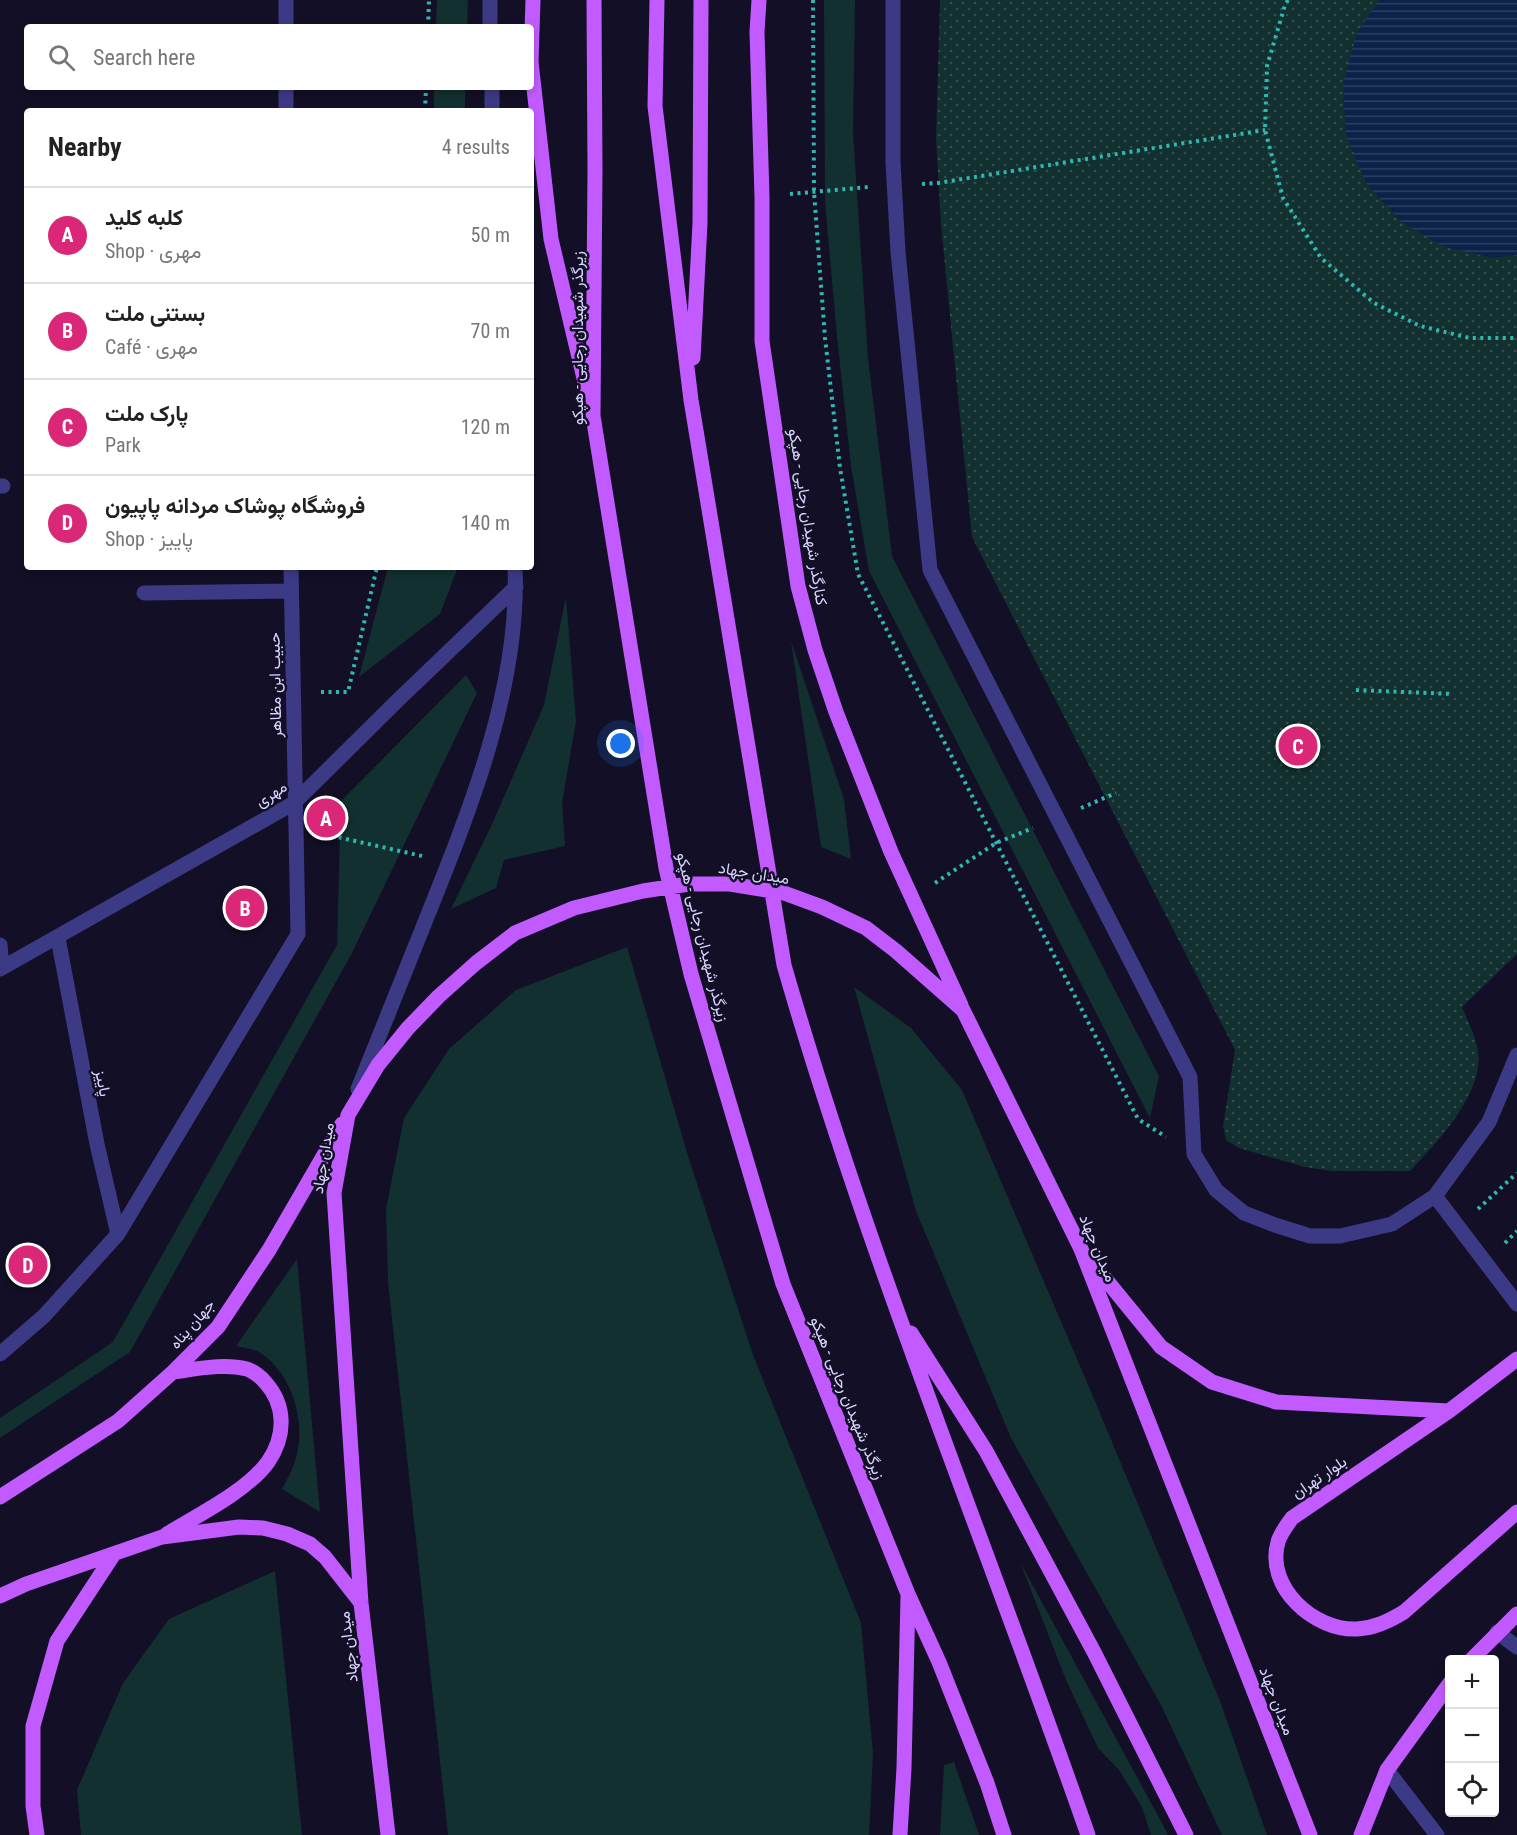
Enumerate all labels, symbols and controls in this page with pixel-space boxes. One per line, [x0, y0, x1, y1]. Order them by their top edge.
search box [24, 24, 534, 90]
icon: search [45, 41, 78, 74]
text: Search here [93, 45, 195, 70]
text: Nearby [48, 132, 122, 162]
text: 4 results [442, 135, 510, 159]
text: کلبه کلید [105, 205, 183, 230]
text: A [62, 223, 73, 247]
text: 50 m [471, 223, 510, 247]
text: Shop · مهری [105, 239, 201, 263]
street label: زیرگذر شهیدان رجایی - هپکو [568, 251, 589, 425]
text: بستنی ملت [105, 301, 205, 326]
text: B [62, 319, 73, 343]
text: 70 m [471, 319, 510, 343]
text: Café · مهری [105, 335, 198, 359]
text: پارک ملت [105, 401, 188, 426]
text: C [62, 415, 73, 439]
text: 120 m [461, 415, 510, 439]
street label: کنارگذر شهیدان رجایی - هپکو [783, 427, 831, 607]
text: Park [105, 433, 141, 457]
text: فروشگاه پوشاک مردانه پاپیون [105, 493, 365, 518]
text: D [62, 511, 73, 535]
text: 140 m [461, 511, 510, 535]
text: Shop · پاییز [105, 527, 193, 551]
street label: حبیب ابن مظاهر [265, 632, 286, 739]
pin: C [1278, 724, 1318, 768]
your location [606, 729, 635, 758]
street label: مهری [252, 777, 291, 812]
pin: A [306, 796, 346, 840]
street label: زیرگذر شهیدان رجایی - هپکو [671, 850, 733, 1024]
street label: میدان جهاد [717, 858, 791, 889]
pin: B [226, 886, 264, 930]
street label: پاییز [89, 1067, 115, 1099]
street label: میدان جهاد [308, 1121, 339, 1195]
street label: میدان جهاد [1074, 1211, 1121, 1285]
pin: D [9, 1242, 48, 1288]
street label: جهان پناه [165, 1295, 220, 1354]
street label: زیرگذر شهیدان رجایی - هپکو [805, 1314, 889, 1483]
street label: بلوار تهران [1288, 1452, 1351, 1503]
street label: میدان جهاد [334, 1610, 363, 1684]
map controls [1445, 1655, 1499, 1817]
button: + [1445, 1655, 1499, 1709]
street label: میدان جهاد [1254, 1664, 1299, 1738]
button: − [1445, 1709, 1499, 1763]
button: locate [1445, 1763, 1499, 1817]

